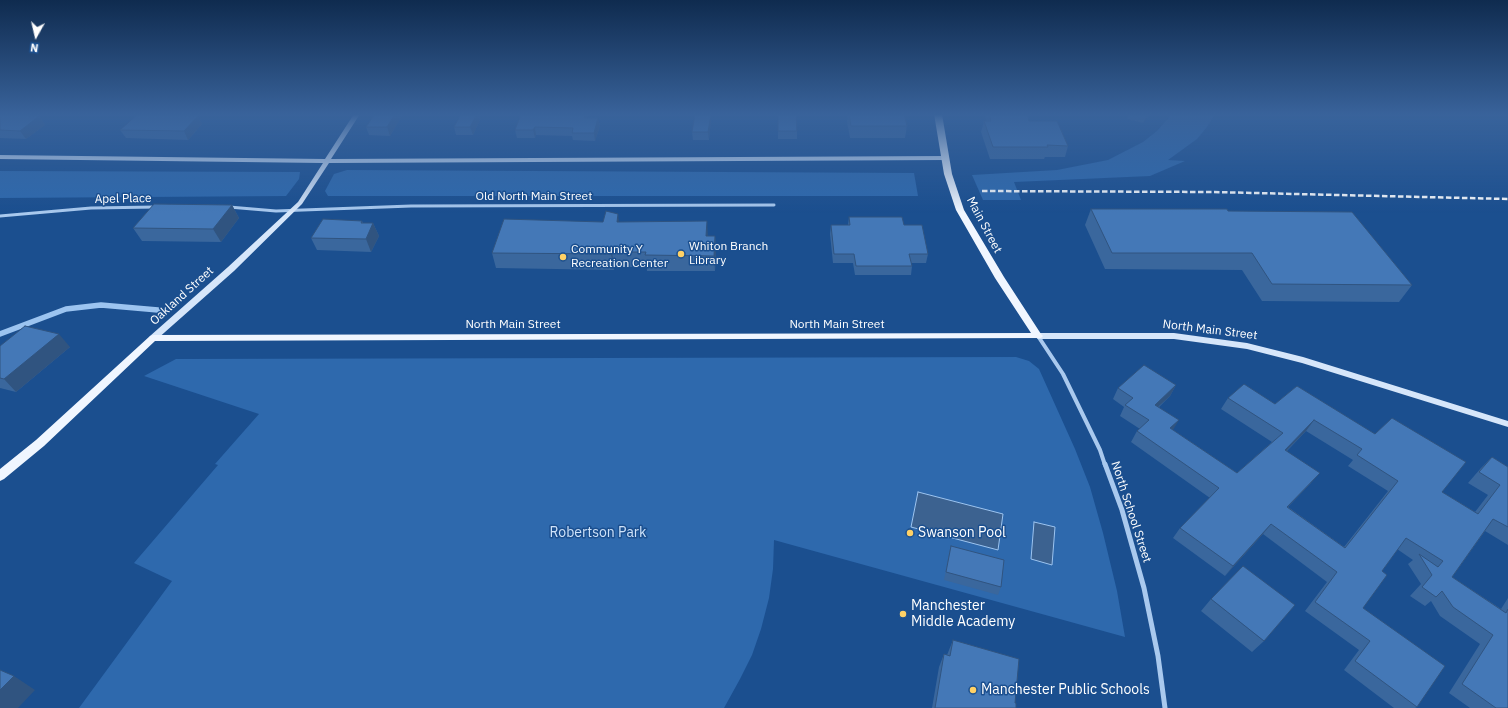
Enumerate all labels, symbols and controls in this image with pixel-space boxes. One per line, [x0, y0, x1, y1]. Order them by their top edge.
north arrow [16, 16, 56, 56]
text: N [29, 40, 39, 55]
street label: Old North Main Street [476, 190, 592, 204]
street label: Apel Place [94, 191, 152, 207]
street label: Main Street [963, 194, 1005, 256]
place label: Whiton Branch Library [689, 240, 768, 268]
place label: Community Y Recreation Center [571, 243, 668, 271]
marker: Whiton Branch Library [676, 249, 686, 259]
marker: Community Y Recreation Center [558, 252, 568, 262]
street label: Oakland Street [147, 264, 217, 328]
street label: North Main Street [1162, 317, 1258, 343]
street label: North Main Street [465, 318, 561, 332]
street label: North Main Street [789, 318, 885, 332]
street label: North School Street [1108, 459, 1154, 565]
park label: Robertson Park [550, 525, 646, 541]
place label: Swanson Pool [918, 525, 1006, 541]
marker: Swanson Pool [905, 528, 915, 538]
place label: Manchester Middle Academy [911, 598, 1015, 630]
marker: Manchester Middle Academy [898, 609, 908, 619]
place label: Manchester Public Schools [981, 682, 1150, 698]
marker: Manchester Public Schools [968, 685, 978, 695]

